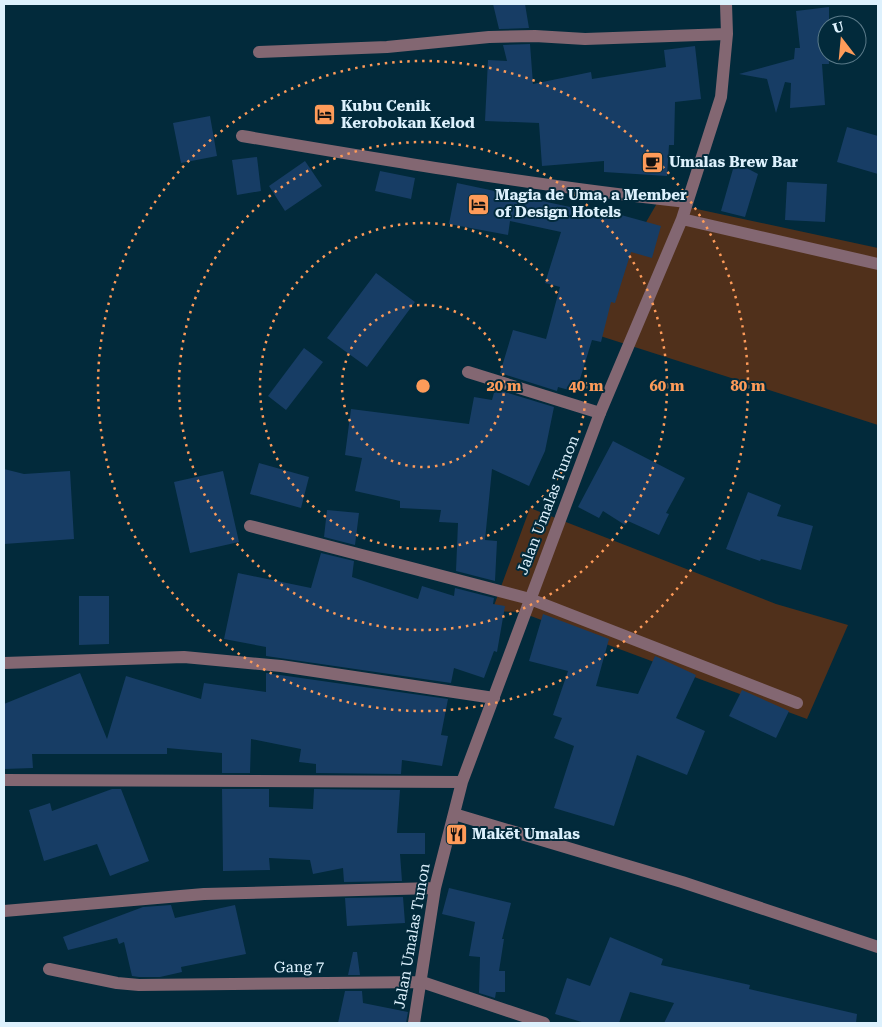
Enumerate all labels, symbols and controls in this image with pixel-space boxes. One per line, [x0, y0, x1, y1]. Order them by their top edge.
north arrow [817, 15, 867, 65]
text: U [831, 18, 846, 37]
place label: Kubu Cenik Kerobokan Kelod [341, 97, 475, 132]
hotel icon: Kubu Cenik Kerobokan Kelod [313, 103, 337, 127]
cafe icon: Umalas Brew Bar [641, 150, 665, 174]
place label: Umalas Brew Bar [669, 153, 798, 171]
place label: Magia de Uma, a Member of Design Hotels [495, 186, 687, 221]
hotel icon: Magia de Uma, a Member of Design Hotels [467, 192, 491, 216]
centre of rings [414, 377, 432, 395]
text: 20 m [486, 377, 522, 395]
text: 40 m [568, 377, 604, 395]
text: 60 m [649, 377, 685, 395]
text: 80 m [730, 377, 766, 395]
street label: Jalan Umalas Tunon [513, 433, 583, 577]
restaurant icon: Makēt Umalas [444, 822, 468, 846]
place label: Makēt Umalas [472, 825, 580, 843]
street label: Jalan Umalas Tunon [390, 861, 434, 1010]
street label: Gang 7 [274, 958, 324, 976]

